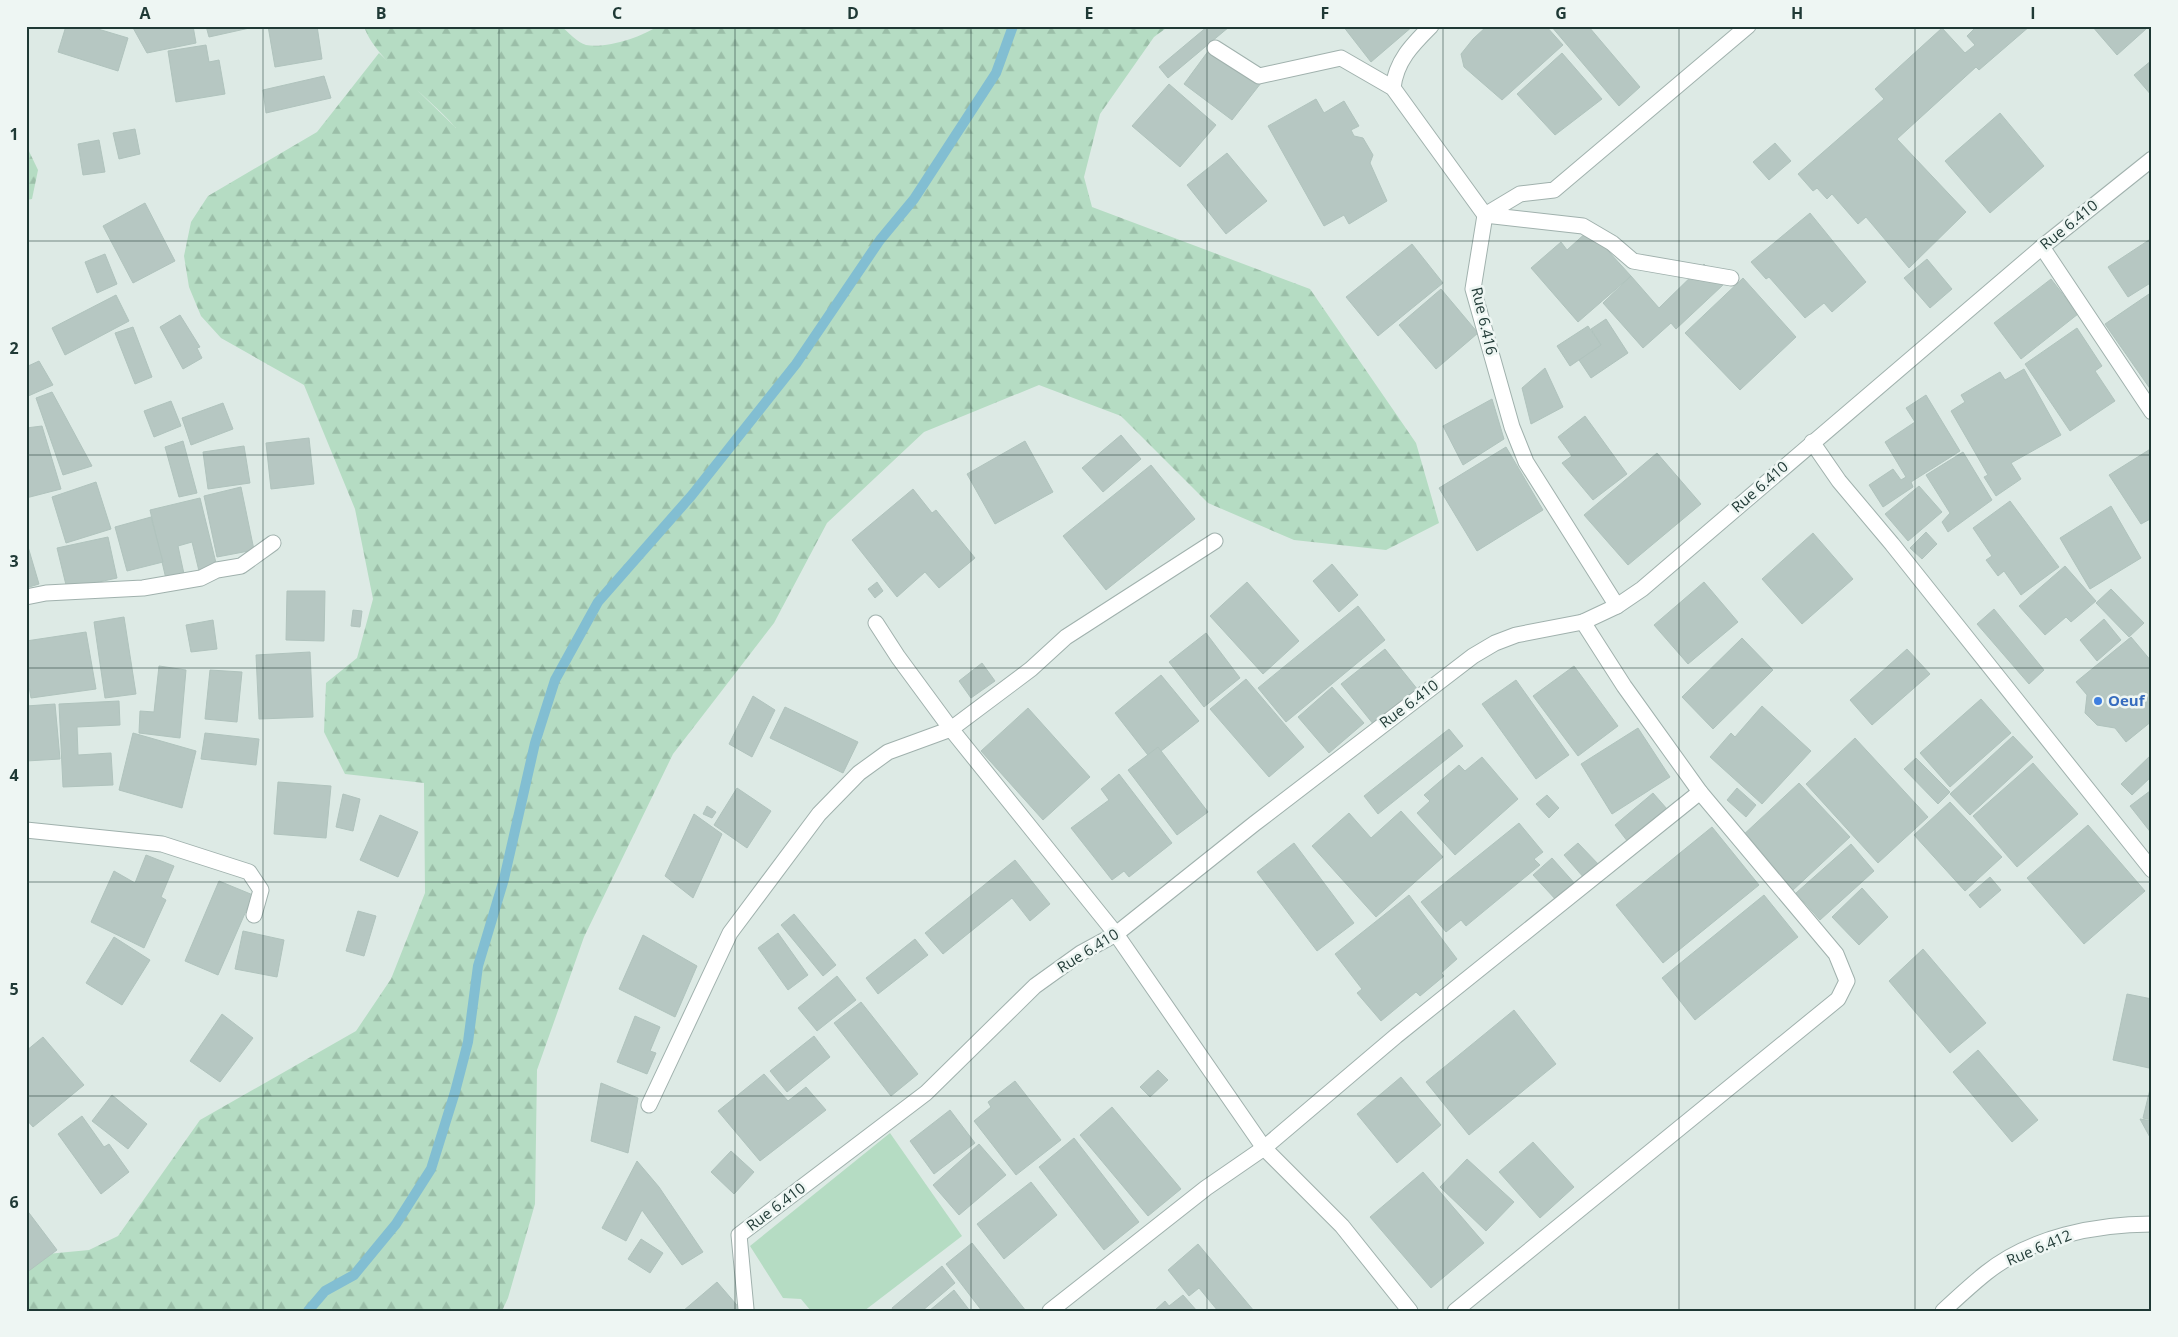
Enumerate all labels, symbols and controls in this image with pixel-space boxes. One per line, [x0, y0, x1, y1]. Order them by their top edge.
text: A [139, 2, 151, 24]
text: B [376, 2, 386, 24]
text: C [612, 2, 622, 24]
text: D [847, 2, 859, 24]
text: E [1085, 2, 1094, 24]
text: F [1321, 2, 1329, 24]
text: G [1555, 2, 1567, 24]
text: H [1791, 2, 1803, 24]
text: I [2030, 2, 2036, 24]
text: 1 [9, 123, 19, 145]
street label: Rue 6.410 [2035, 195, 2101, 254]
street label: Rue 6.416 [1467, 285, 1502, 357]
text: 2 [9, 337, 19, 359]
street label: Rue 6.410 [1727, 456, 1792, 516]
text: 3 [9, 550, 19, 572]
street label: Rue 6.410 [1375, 674, 1442, 732]
place label: Oeuf [2108, 690, 2146, 710]
marker: Oeuf [2092, 695, 2104, 707]
text: 4 [9, 764, 19, 786]
street label: Rue 6.410 [1053, 923, 1122, 977]
text: 5 [9, 978, 19, 1000]
street label: Rue 6.410 [742, 1177, 809, 1235]
text: 6 [9, 1191, 19, 1213]
street label: Rue 6.412 [2003, 1224, 2074, 1270]

